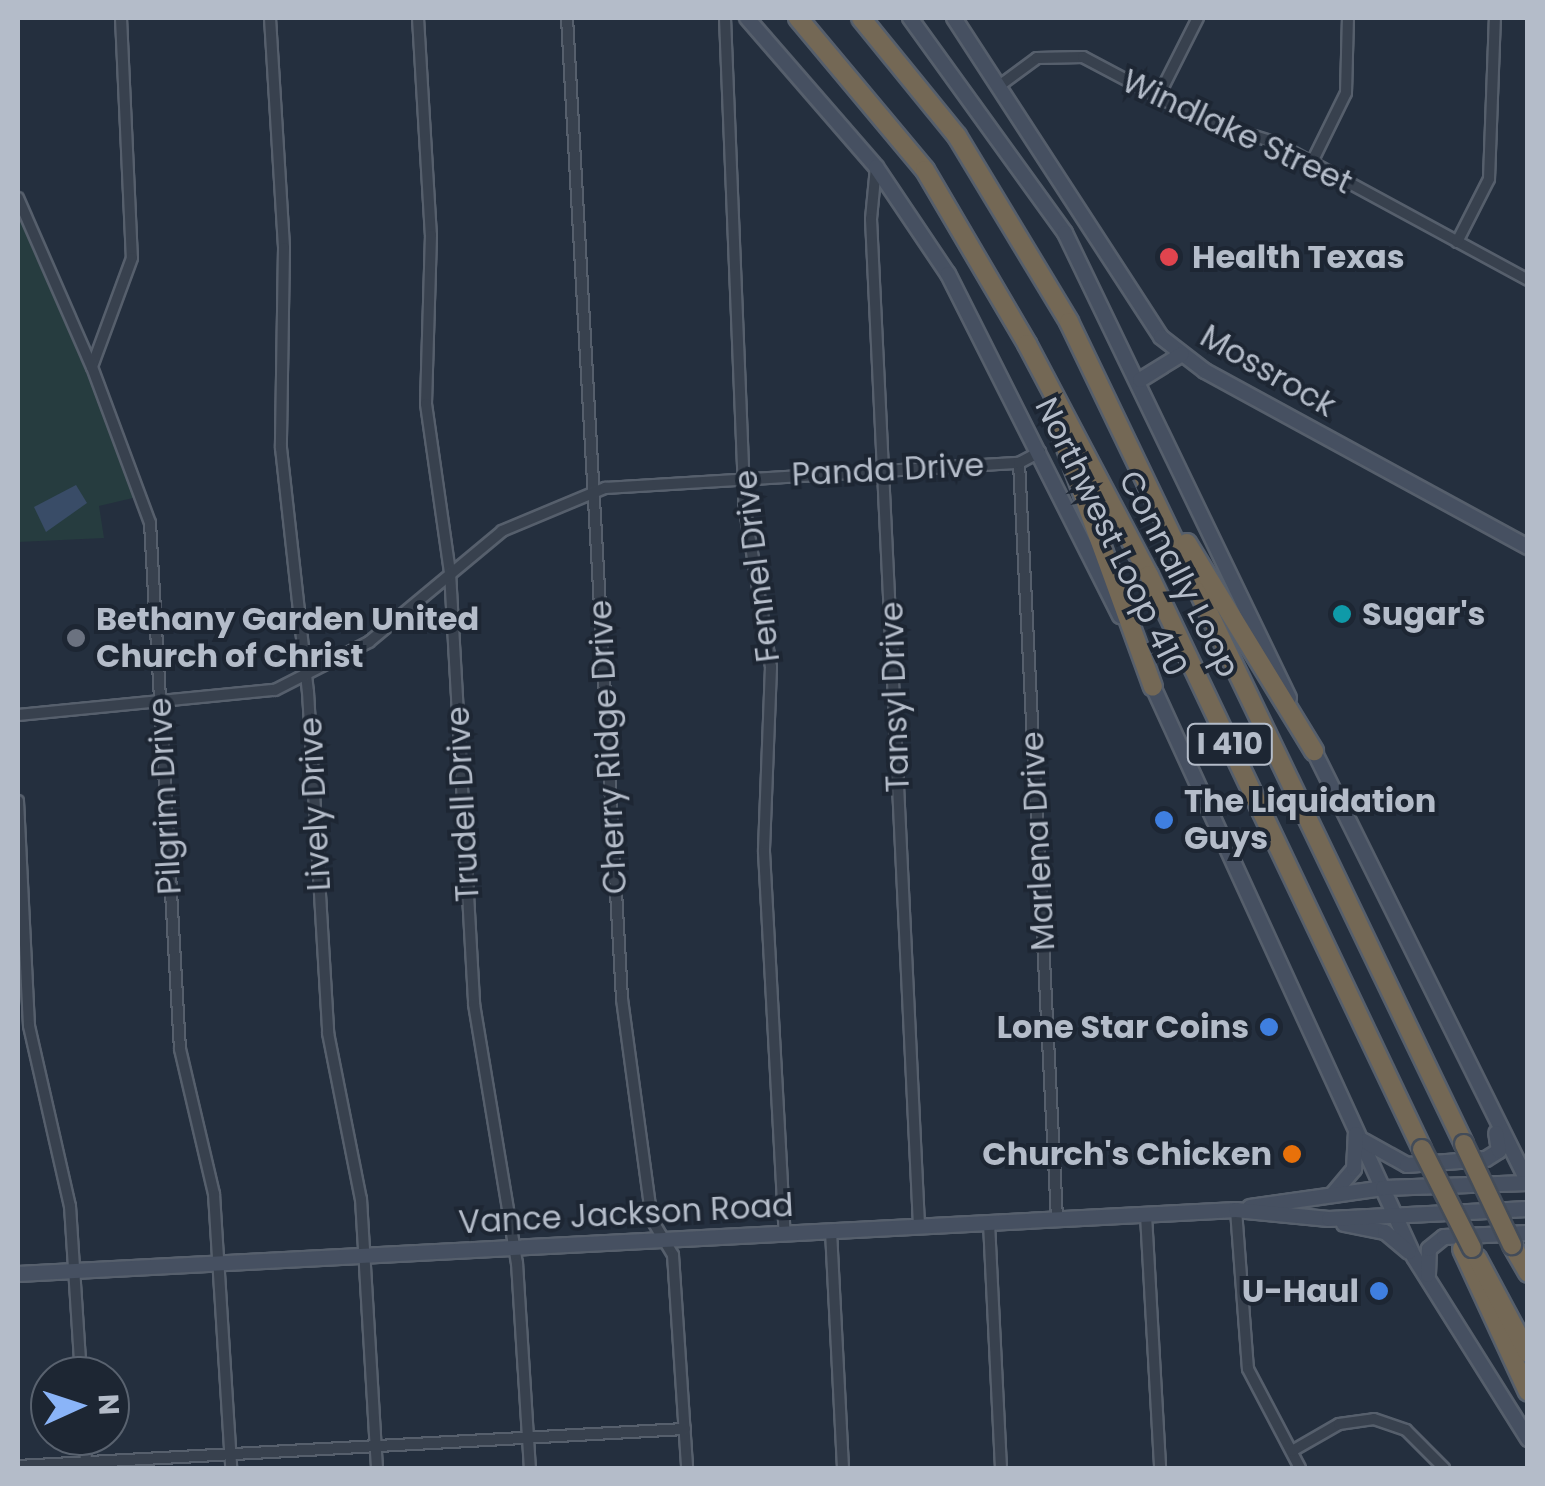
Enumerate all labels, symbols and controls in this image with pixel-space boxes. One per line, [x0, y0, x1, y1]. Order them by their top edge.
street label: Windlake Street [1116, 62, 1358, 202]
place label: Health Texas [1192, 238, 1405, 276]
marker: Health Texas [1156, 244, 1182, 270]
street label: Mossrock [1194, 317, 1342, 425]
street label: Northwest Loop 410 [1027, 391, 1195, 683]
street label: Panda Drive [791, 446, 985, 494]
street label: Connally Loop [1110, 464, 1248, 684]
street label: Fennel Drive [726, 468, 788, 664]
place label: Sugar's [1362, 595, 1485, 633]
street label: Cherry Ridge Drive [581, 599, 635, 895]
place label: Bethany Garden United Church of Christ [96, 601, 479, 676]
street label: Tansyl Drive [872, 601, 918, 793]
marker: Sugar's [1331, 603, 1353, 625]
marker: Bethany Garden United Church of Christ [65, 627, 87, 649]
street label: Pilgrim Drive [141, 696, 189, 896]
street label: Trudell Drive [439, 705, 487, 903]
street label: Lively Drive [291, 716, 339, 892]
road number: I 410 [1185, 719, 1275, 769]
street label: Marlena Drive [1013, 730, 1063, 952]
place label: The Liquidation Guys [1184, 783, 1436, 858]
marker: The Liquidation Guys [1153, 809, 1175, 831]
place label: Lone Star Coins [997, 1008, 1249, 1046]
marker: Lone Star Coins [1258, 1016, 1280, 1038]
place label: Church's Chicken [982, 1135, 1272, 1173]
marker: Church's Chicken [1281, 1143, 1303, 1165]
street label: Vance Jackson Road [457, 1186, 795, 1242]
place label: U-Haul [1242, 1272, 1359, 1310]
marker: U-Haul [1368, 1280, 1390, 1302]
north arrow [30, 1356, 130, 1456]
text: N [88, 1393, 128, 1416]

